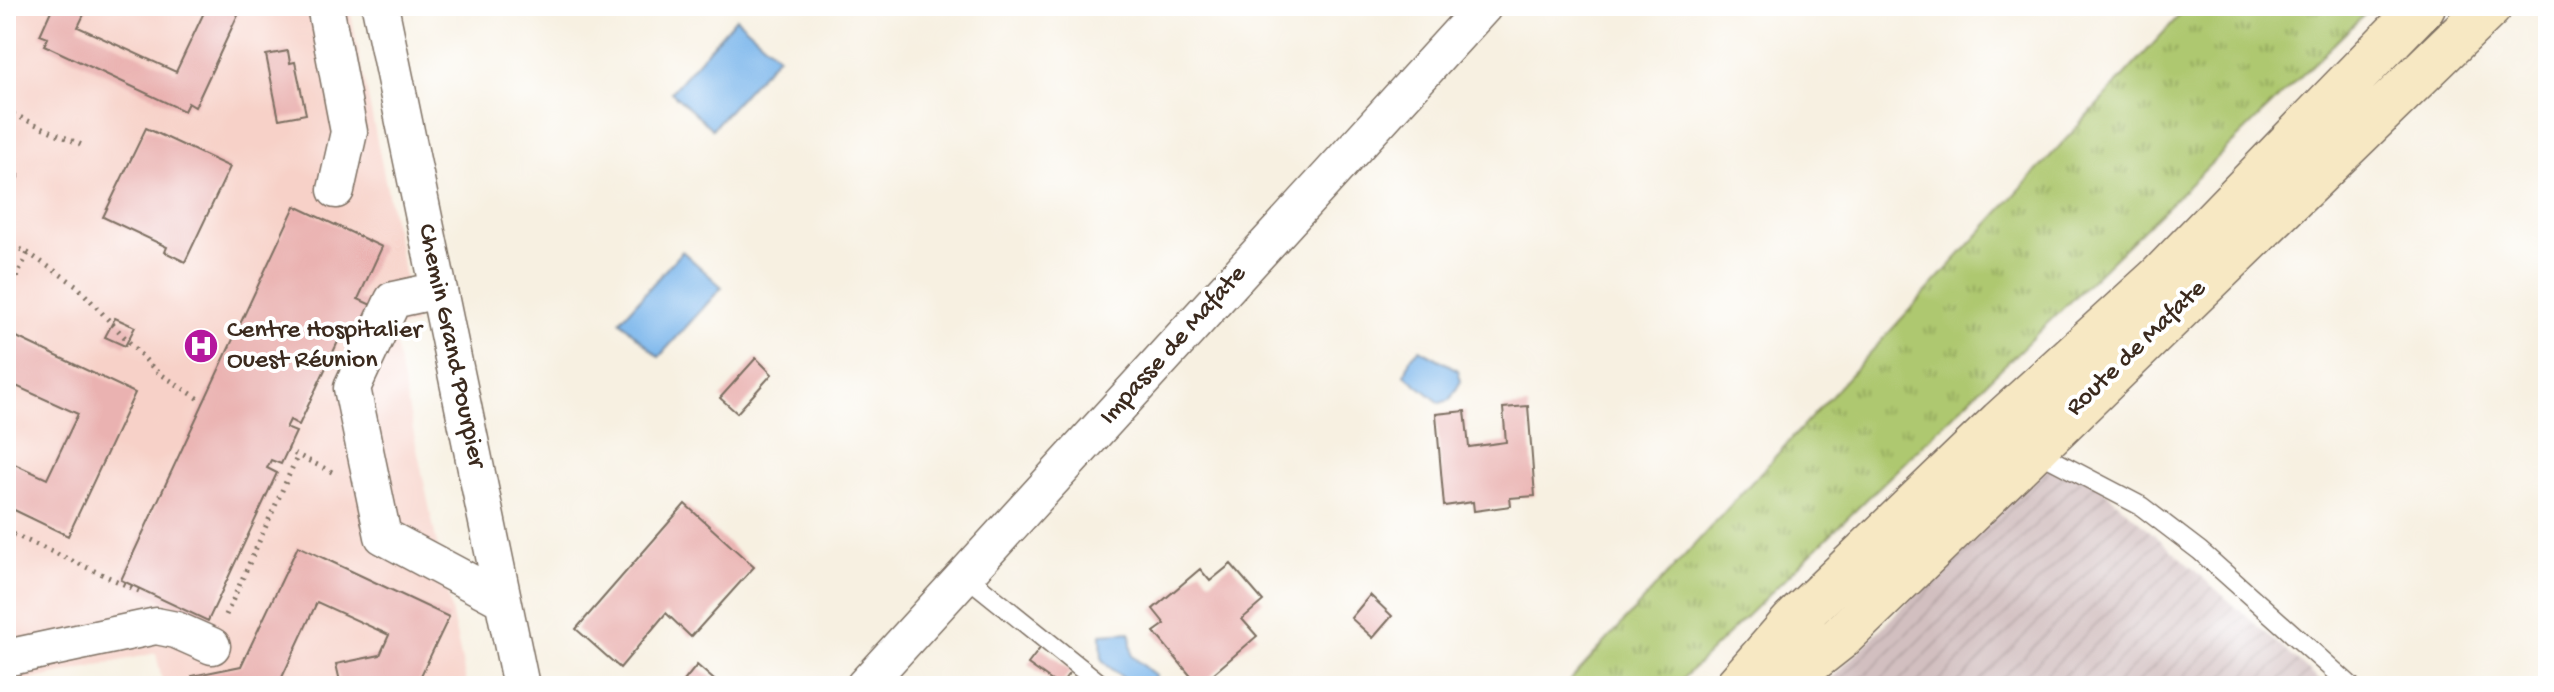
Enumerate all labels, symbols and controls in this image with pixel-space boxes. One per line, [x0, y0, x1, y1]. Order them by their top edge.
street label: Chemin Grand Pourpier [409, 221, 492, 473]
street label: Impasse de Mafate [1094, 259, 1254, 432]
street label: Route de Mafate [2060, 274, 2214, 424]
place label: Centre Hospitalier Ouest Réunion [227, 316, 424, 377]
hospital icon: Centre Hospitalier Ouest Réunion [182, 327, 220, 365]

